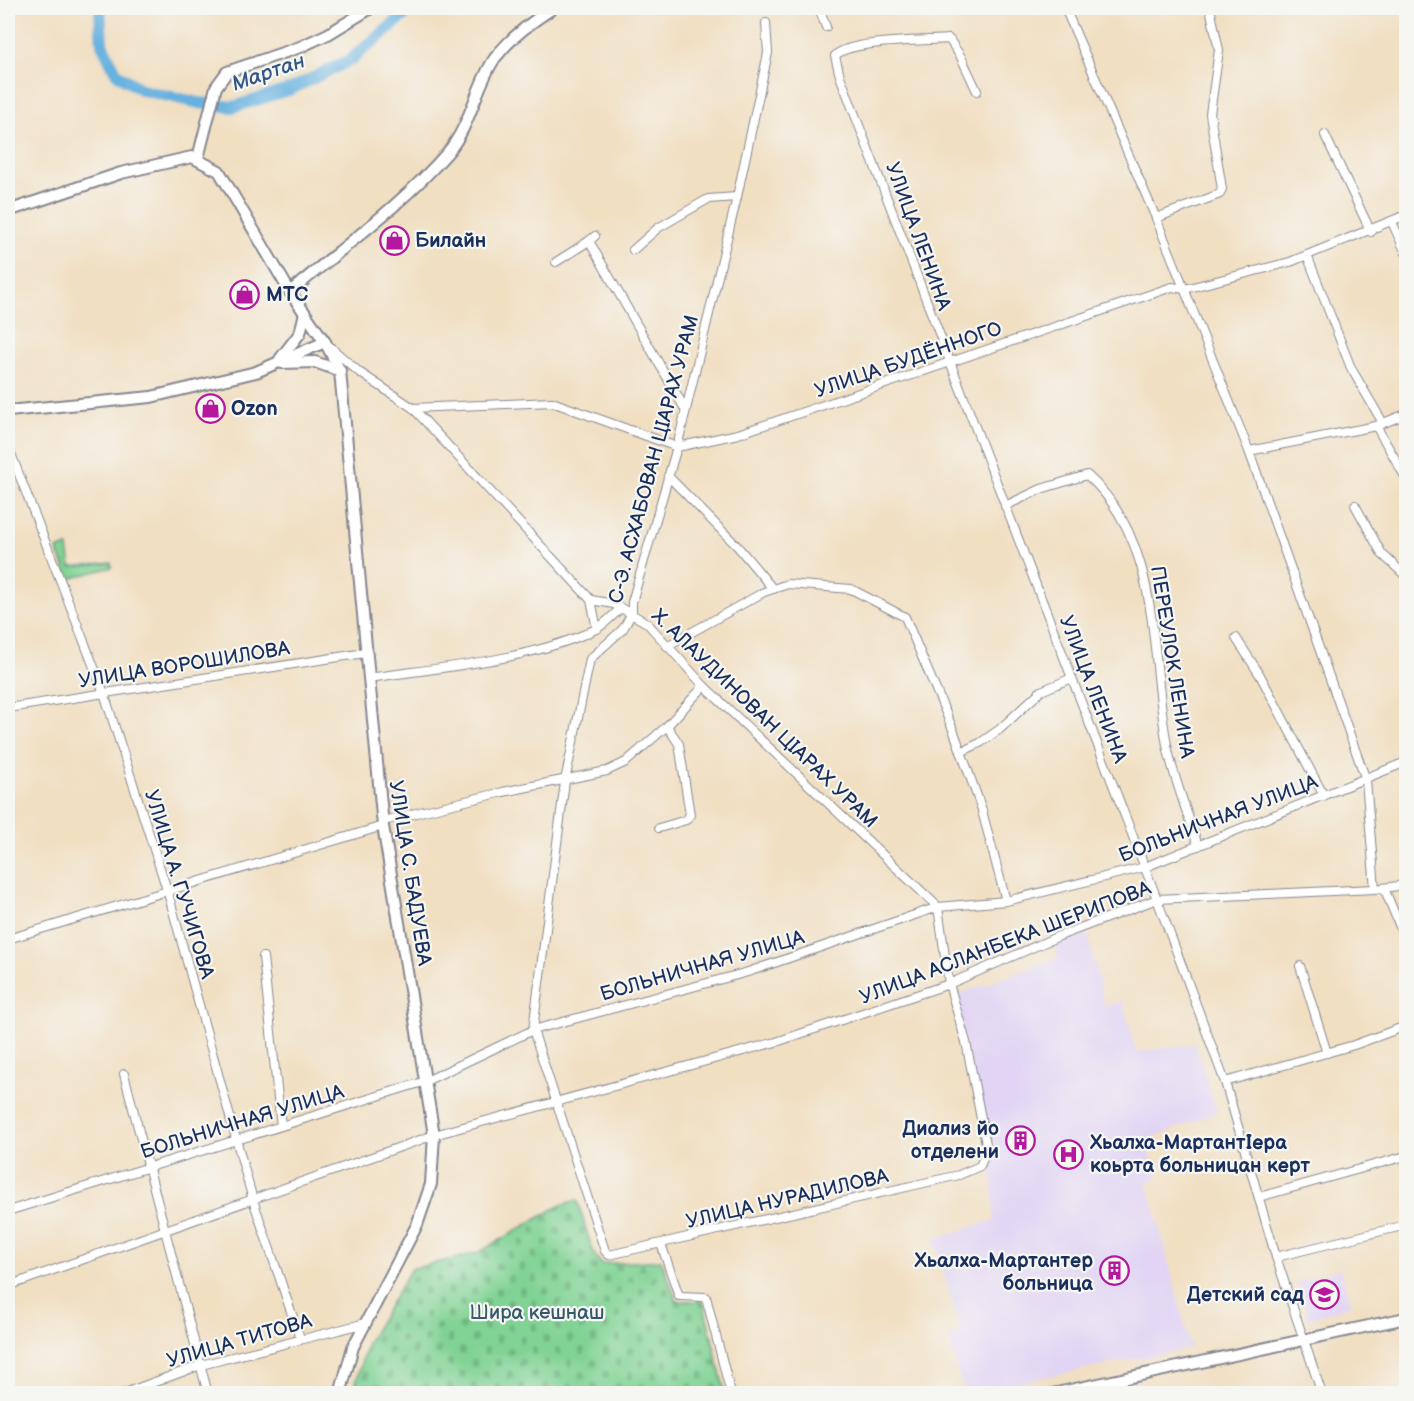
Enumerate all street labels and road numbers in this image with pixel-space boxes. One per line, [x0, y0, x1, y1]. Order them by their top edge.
street label: УЛИЦА ЛЕНИНА [880, 159, 956, 314]
street label: С-Э. АСХАБОВАН ЦIАРАХ УРАМ [604, 313, 704, 606]
street label: УЛИЦА БУДЁННОГО [811, 316, 1005, 403]
street label: ПЕРЕУЛОК ЛЕНИНА [1145, 564, 1199, 761]
street label: Х. АЛАУДИНОВАН ЦIАРАХ УРАМ [646, 604, 882, 833]
street label: УЛИЦА ЛЕНИНА [1054, 612, 1132, 767]
street label: УЛИЦА ВОРОШИЛОВА [77, 636, 292, 694]
street label: БОЛЬНИЧНАЯ УЛИЦА [1116, 770, 1322, 868]
street label: УЛИЦА С. БАДУЕВА [384, 779, 437, 968]
street label: УЛИЦА А. ГУЧИГОВА [139, 787, 219, 982]
street label: УЛИЦА АСЛАНБЕКА ШЕРИПОВА [856, 876, 1155, 1010]
street label: БОЛЬНИЧНАЯ УЛИЦА [597, 925, 808, 1007]
street label: БОЛЬНИЧНАЯ УЛИЦА [138, 1079, 348, 1164]
street label: УЛИЦА НУРАДИЛОВА [684, 1164, 892, 1234]
street label: УЛИЦА ТИТОВА [164, 1309, 315, 1373]

